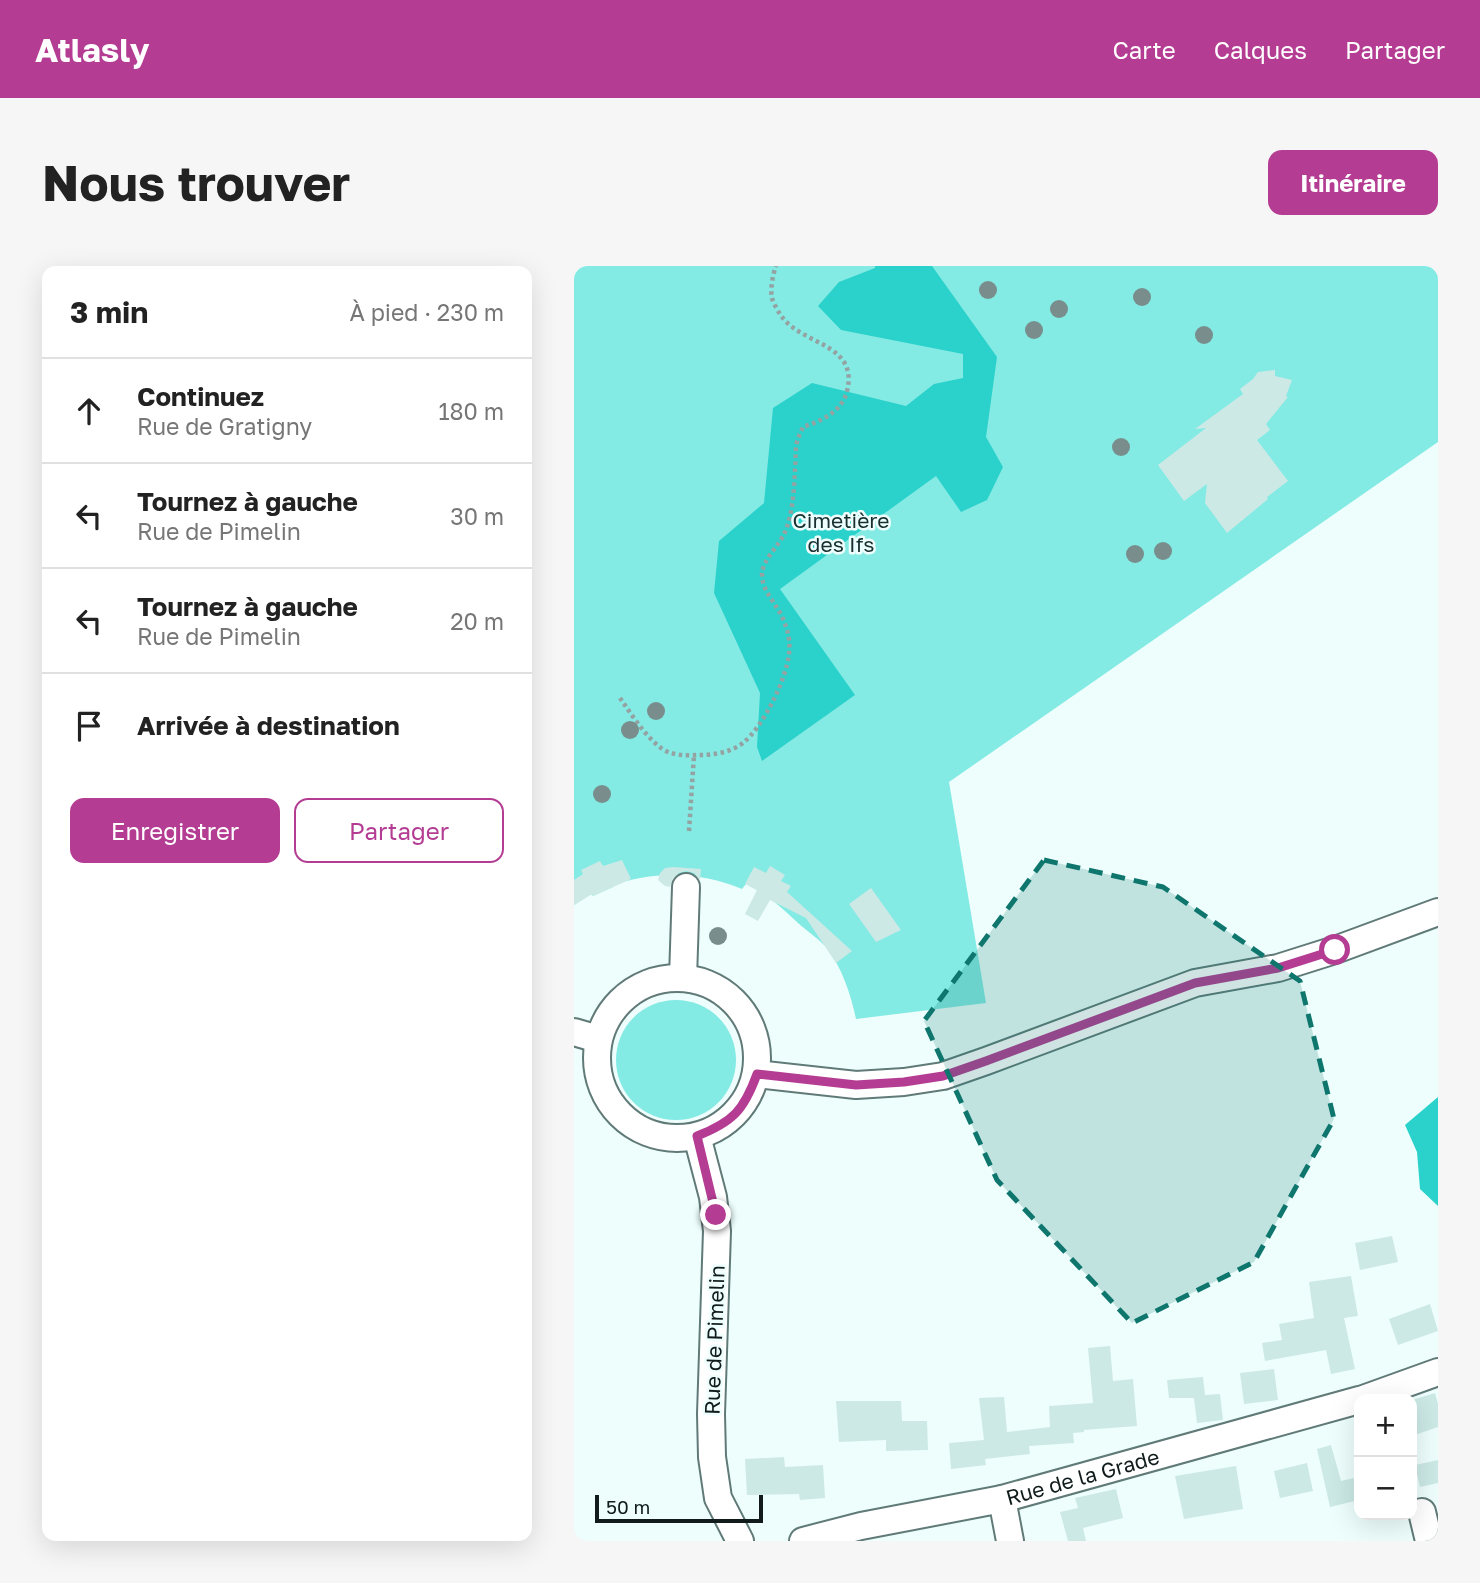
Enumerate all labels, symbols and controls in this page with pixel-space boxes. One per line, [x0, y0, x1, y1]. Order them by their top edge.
text: Atlasly [35, 30, 150, 69]
text: Carte [1112, 35, 1176, 64]
text: Calques [1214, 35, 1307, 64]
text: Partager [1345, 35, 1445, 64]
button: Itinéraire [1268, 150, 1438, 215]
text: Nous trouver [42, 153, 350, 212]
text: 3 min [70, 294, 148, 330]
text: À pied · 230 m [349, 298, 504, 326]
text: Continuez [137, 381, 264, 412]
icon: ahead [70, 392, 108, 430]
text: 180 m [438, 397, 504, 425]
text: Rue de Gratigny [137, 412, 312, 440]
text: Tournez à gauche [137, 486, 358, 517]
icon: left [70, 497, 108, 535]
text: 30 m [450, 502, 504, 530]
park label: Cimetière des Ifs [792, 507, 890, 557]
text: Rue de Pimelin [137, 517, 301, 545]
text: Tournez à gauche [137, 591, 358, 622]
icon: left [70, 602, 108, 640]
text: 20 m [450, 607, 504, 635]
text: Rue de Pimelin [137, 622, 301, 650]
icon: arrive [70, 707, 108, 745]
text: Arrivée à destination [137, 710, 400, 741]
button: Enregistrer [70, 798, 280, 863]
button: Partager [294, 798, 504, 863]
route start [1319, 934, 1350, 965]
route end [700, 1199, 731, 1230]
street label: Rue de Pimelin [698, 1265, 730, 1415]
map controls [1354, 1394, 1417, 1520]
button: + [1354, 1394, 1417, 1457]
street label: Rue de la Grade [1003, 1443, 1162, 1510]
button: − [1354, 1457, 1417, 1520]
scale bar [595, 1492, 763, 1524]
text: 50 m [606, 1495, 650, 1518]

